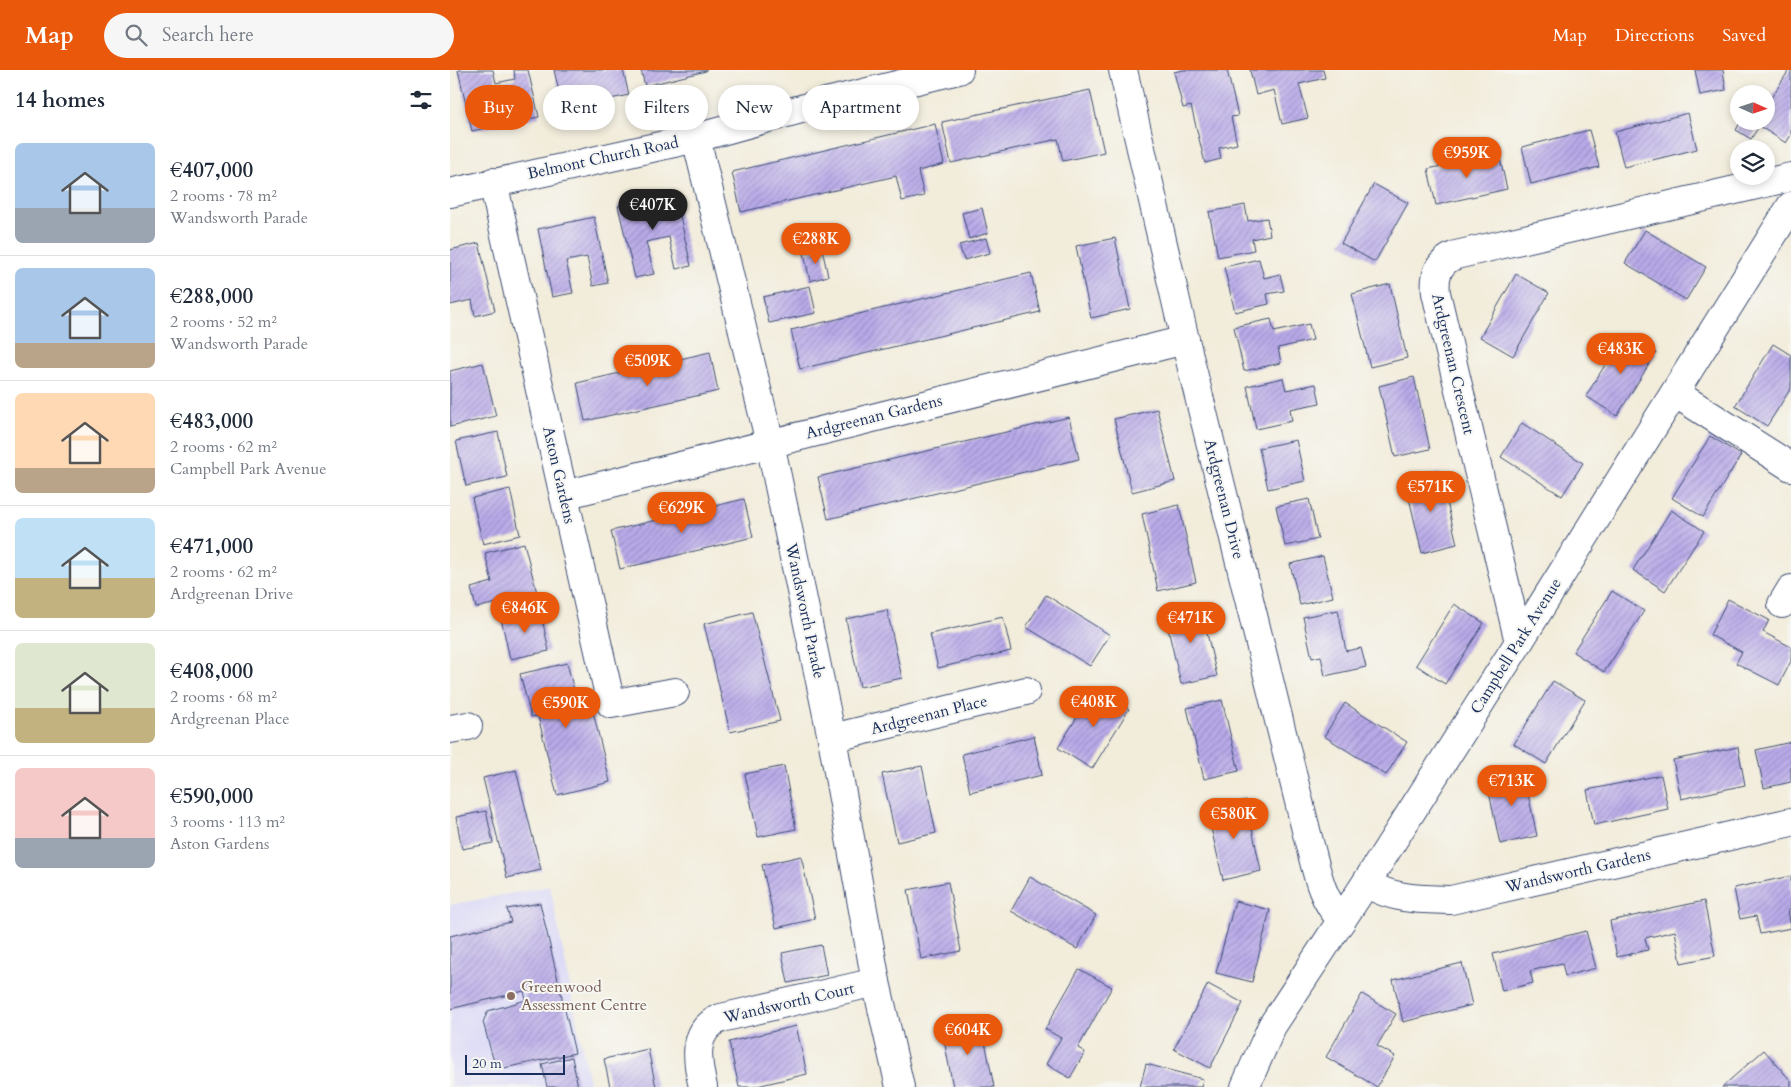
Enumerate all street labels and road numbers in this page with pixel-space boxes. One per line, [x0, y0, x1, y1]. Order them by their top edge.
street label: Belmont Church Road [525, 131, 681, 185]
street label: Ardgreenan Crescent [1426, 291, 1480, 437]
street label: Ardgreenan Gardens [803, 389, 945, 445]
street label: Aston Gardens [537, 424, 581, 526]
street label: Ardgreenan Drive [1198, 437, 1250, 561]
street label: Wandsworth Parade [780, 540, 830, 681]
street label: Campbell Park Avenue [1465, 574, 1567, 718]
street label: Ardgreenan Place [868, 690, 990, 740]
street label: Wandsworth Gardens [1502, 844, 1653, 899]
street label: Wandsworth Court [720, 977, 857, 1029]

